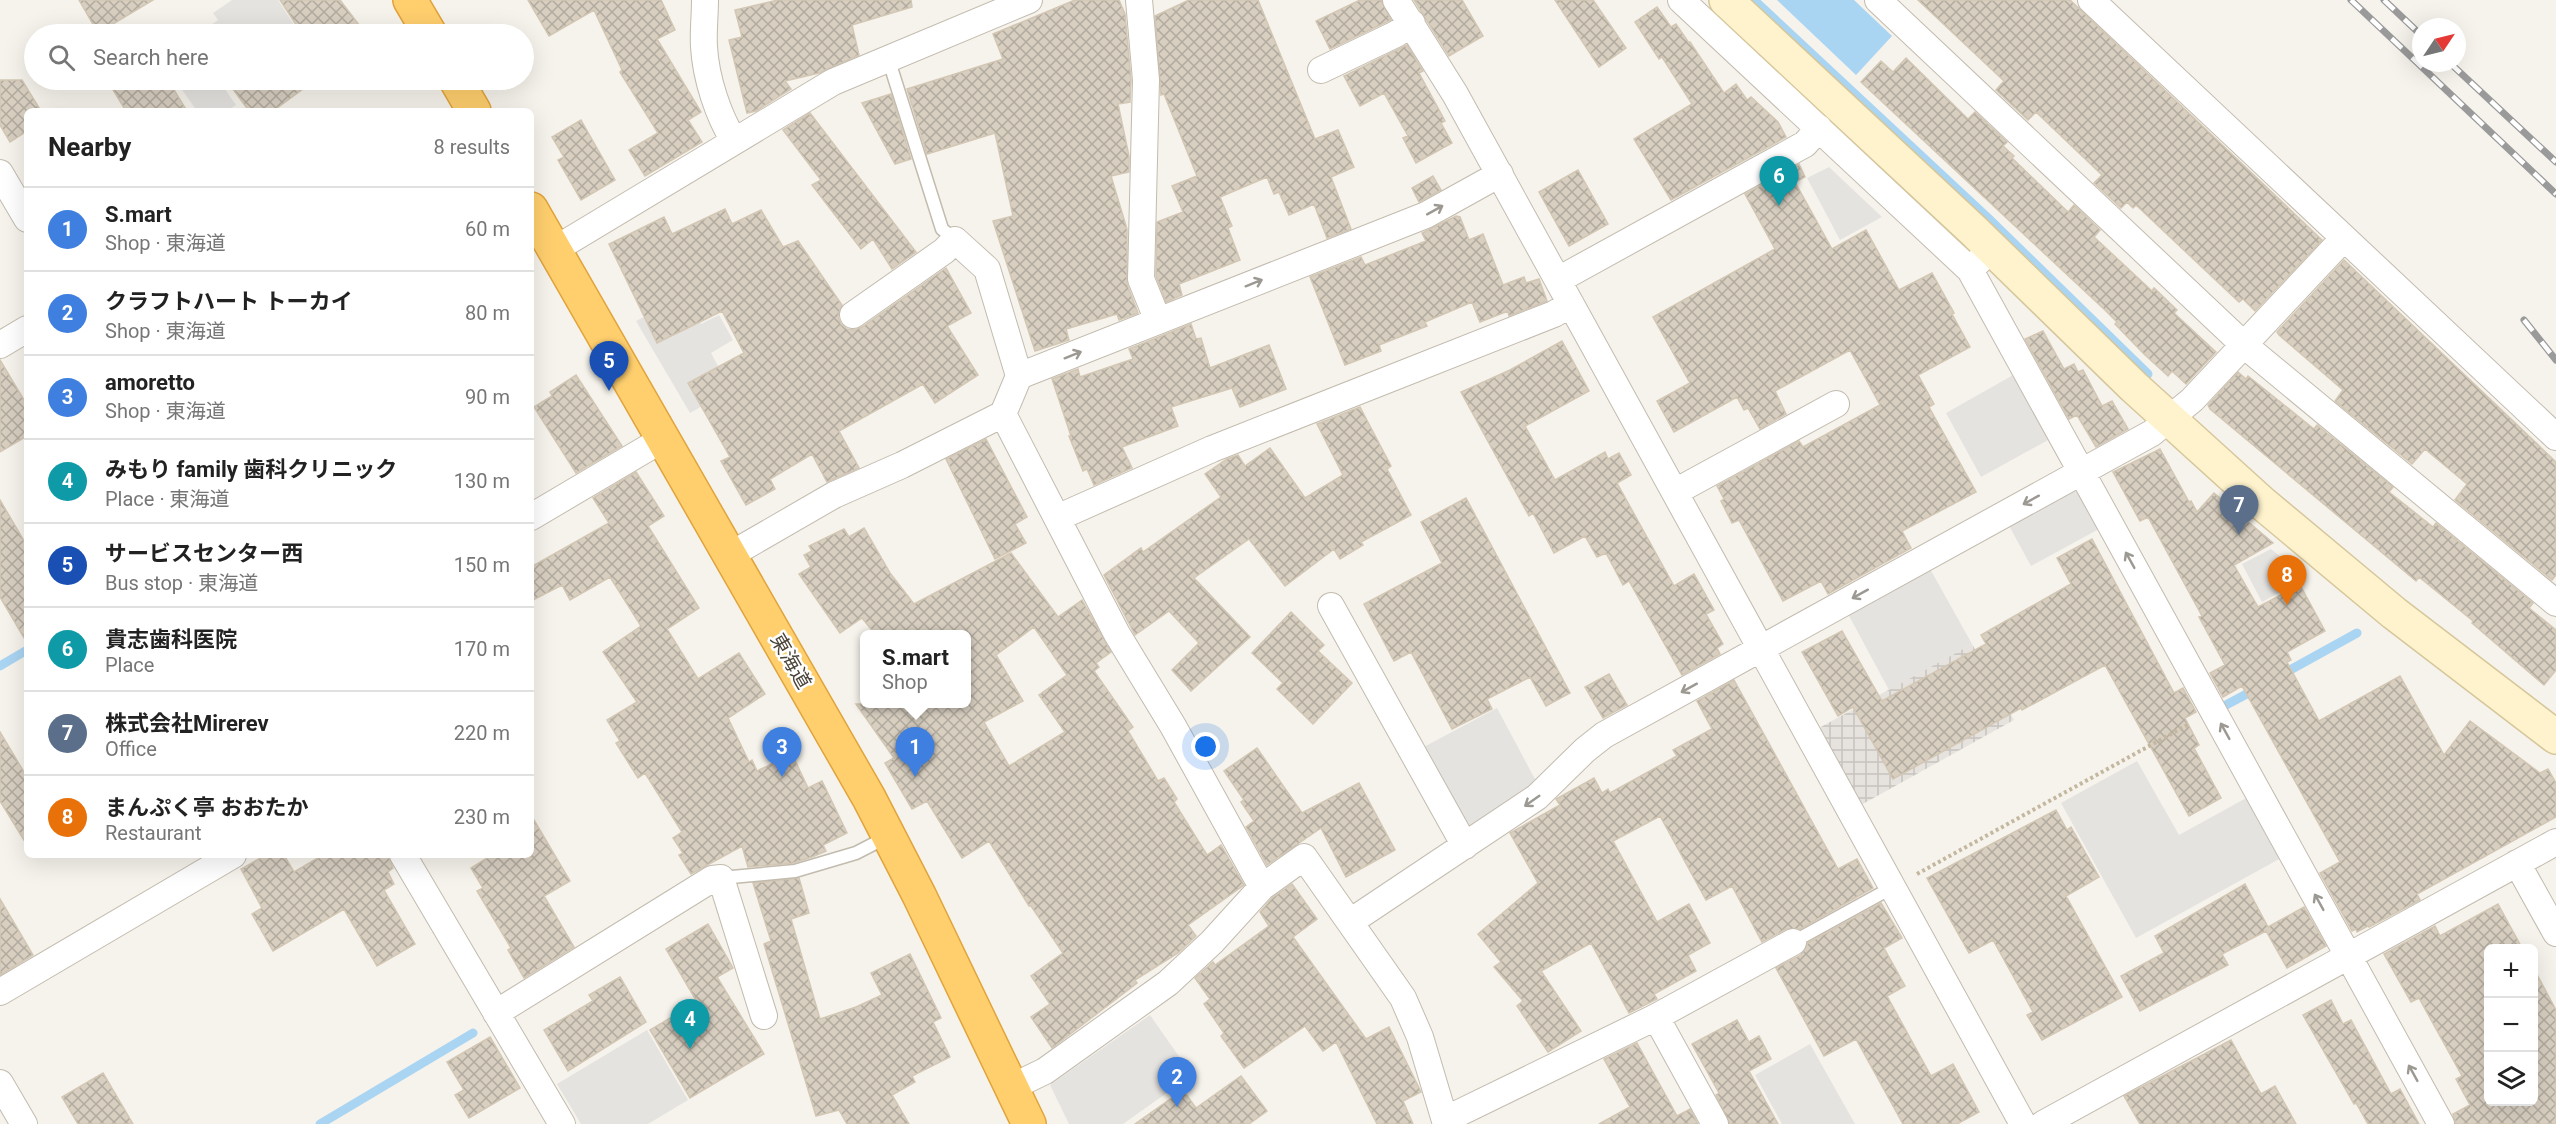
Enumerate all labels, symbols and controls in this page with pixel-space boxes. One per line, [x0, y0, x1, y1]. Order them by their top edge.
north arrow [2412, 18, 2466, 72]
search box [24, 24, 534, 90]
icon: search [45, 41, 78, 74]
text: Search here [93, 45, 209, 70]
text: Nearby [48, 132, 131, 162]
text: 8 results [434, 135, 510, 159]
pin: 6 [1760, 156, 1798, 206]
text: S.mart [105, 202, 172, 227]
one-way arrow [1426, 204, 1443, 216]
text: 1 [62, 217, 73, 241]
text: 60 m [465, 217, 510, 241]
text: Shop · 東海道 [105, 231, 226, 255]
one-way arrow [1245, 277, 1263, 288]
text: クラフトハート トーカイ [105, 289, 352, 314]
text: 2 [62, 301, 73, 325]
text: 80 m [465, 301, 510, 325]
text: Shop · 東海道 [105, 319, 226, 343]
pin: 5 [590, 342, 628, 391]
one-way arrow [1063, 348, 1082, 359]
text: amoretto [105, 370, 195, 395]
text: 3 [62, 385, 73, 409]
text: 90 m [465, 385, 510, 409]
text: Shop · 東海道 [105, 399, 226, 423]
text: みもり family 歯科クリニック [105, 457, 397, 482]
text: 4 [62, 469, 73, 493]
text: 130 m [454, 469, 510, 493]
pin: 7 [2220, 486, 2258, 535]
text: Place · 東海道 [105, 487, 230, 511]
one-way arrow [2022, 495, 2039, 507]
text: サービスセンター西 [105, 541, 303, 566]
one-way arrow [2124, 552, 2136, 569]
text: 5 [62, 553, 73, 577]
text: 150 m [454, 553, 510, 577]
pin: 8 [2268, 556, 2306, 605]
text: Bus stop · 東海道 [105, 571, 258, 595]
one-way arrow [1852, 589, 1869, 601]
text: 貴志歯科医院 [105, 627, 237, 652]
street label: 東海道 [766, 629, 816, 693]
popup [860, 630, 971, 708]
text: 6 [62, 637, 73, 661]
text: 170 m [454, 637, 510, 661]
text: S.mart [882, 645, 949, 670]
text: Place [105, 653, 154, 677]
text: Shop [882, 670, 928, 694]
one-way arrow [1681, 682, 1698, 694]
text: 株式会社Mirerev [105, 711, 269, 736]
text: 7 [62, 721, 73, 745]
text: 220 m [454, 721, 510, 745]
one-way arrow [2219, 723, 2231, 740]
pin: 3 [762, 728, 802, 777]
pin: 1 [896, 728, 934, 777]
your location [1191, 732, 1220, 761]
text: Office [105, 737, 157, 761]
text: まんぷく亭 おおたか [105, 795, 308, 820]
one-way arrow [1524, 795, 1540, 807]
text: 8 [62, 805, 73, 829]
text: 230 m [454, 805, 510, 829]
text: Restaurant [105, 821, 202, 845]
one-way arrow [2313, 894, 2325, 911]
map controls [2484, 944, 2538, 1106]
button: + [2484, 944, 2538, 998]
button: − [2484, 998, 2538, 1052]
pin: 4 [670, 1000, 710, 1049]
button: layers [2484, 1052, 2538, 1106]
pin: 2 [1158, 1058, 1196, 1107]
one-way arrow [2407, 1065, 2419, 1082]

